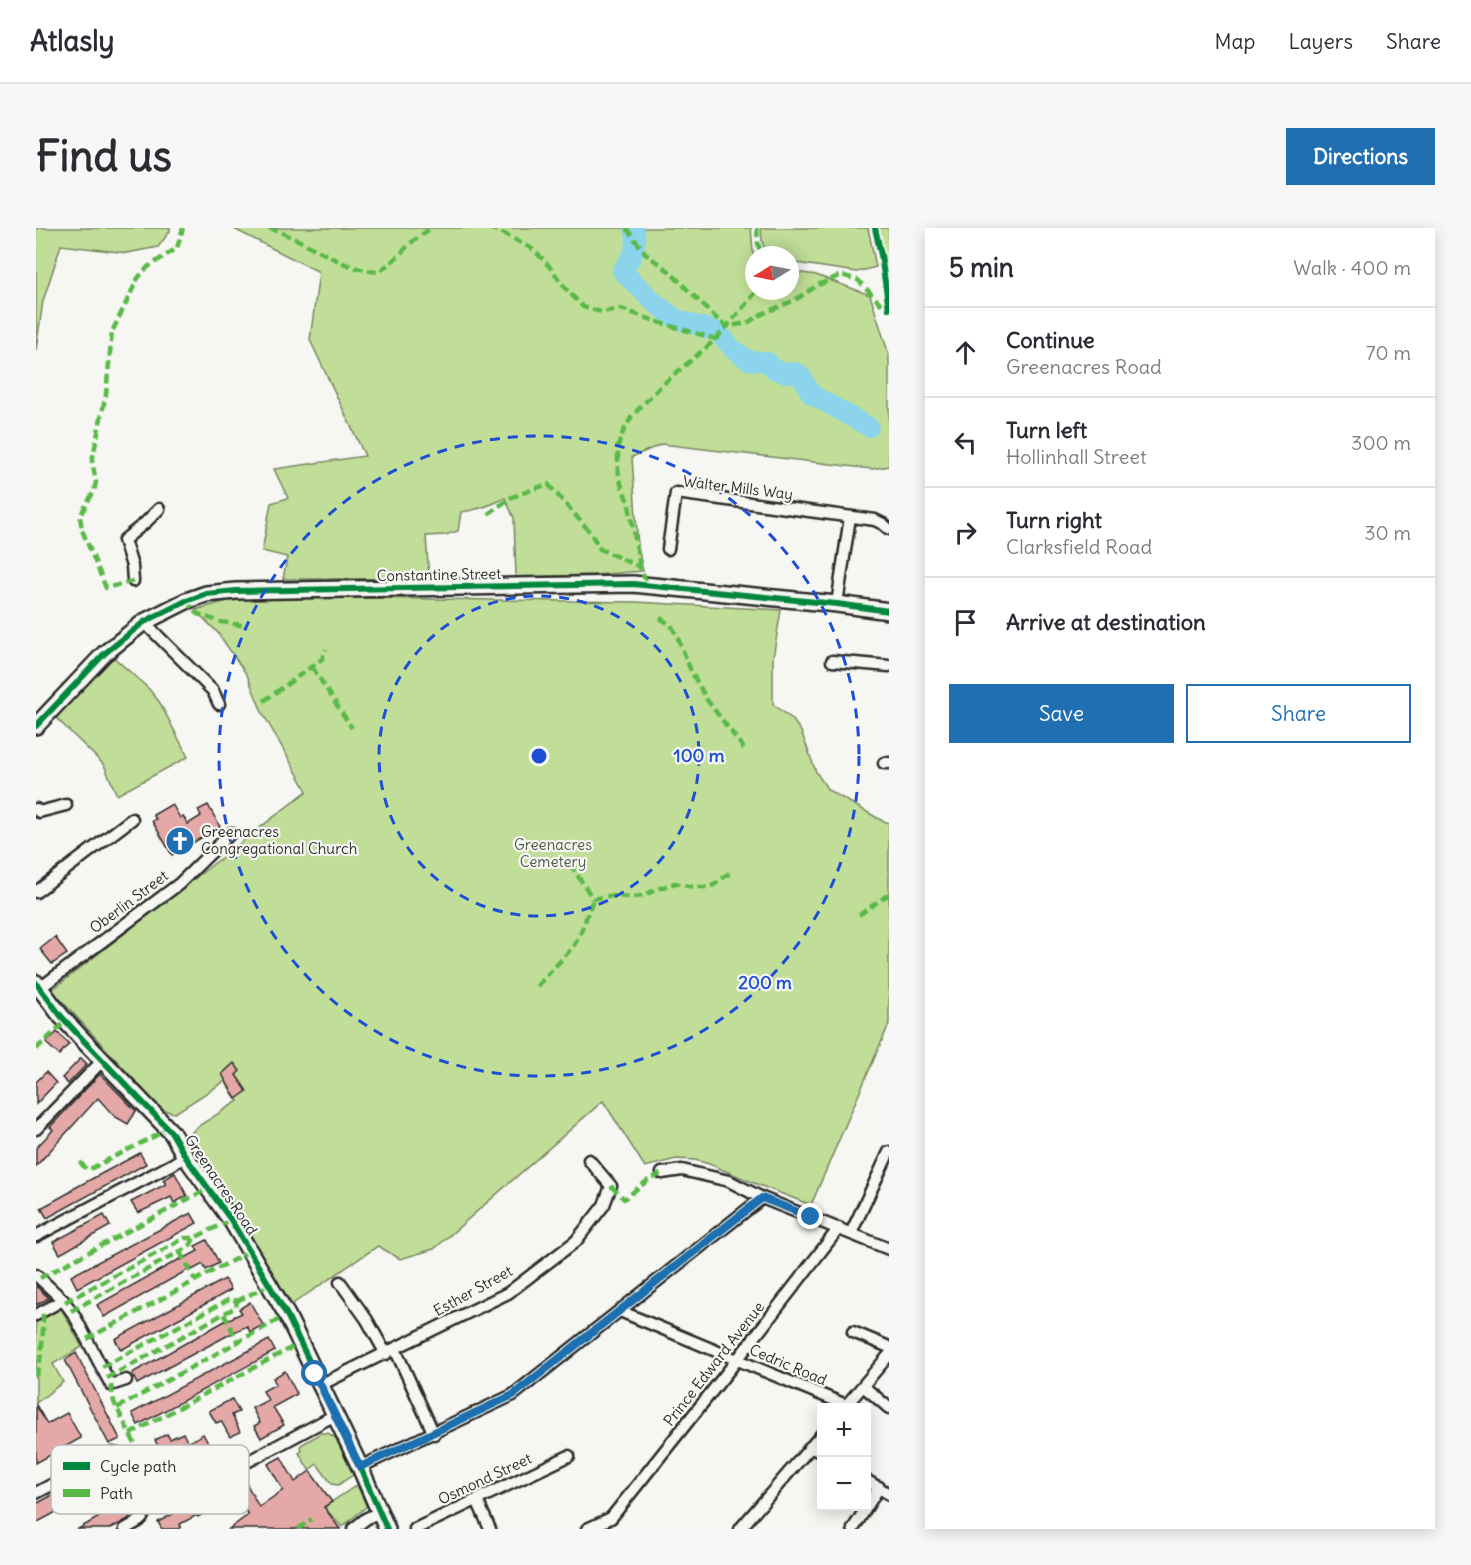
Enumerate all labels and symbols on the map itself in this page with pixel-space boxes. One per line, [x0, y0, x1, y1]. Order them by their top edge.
north arrow [745, 246, 799, 300]
street label: Walter Mills Way [682, 471, 794, 504]
street label: Constantine Street [377, 564, 501, 585]
text: 100 m [674, 744, 725, 767]
centre of rings [529, 746, 549, 766]
place label: Greenacres Congregational Church [201, 822, 358, 858]
church icon: Greenacres Congregational Church [164, 825, 196, 857]
park label: Greenacres Cemetery [514, 835, 592, 871]
street label: Oberlin Street [86, 866, 172, 937]
text: 200 m [738, 971, 792, 994]
street label: Greenacres Road [181, 1131, 262, 1239]
route end [797, 1203, 823, 1229]
street label: Esther Street [430, 1261, 515, 1320]
street label: Prince Edward Avenue [659, 1298, 768, 1430]
street label: Cedric Road [747, 1340, 830, 1389]
route start [301, 1360, 327, 1386]
legend [51, 1445, 249, 1514]
street label: Osmond Street [435, 1449, 535, 1509]
text: Cycle path [100, 1456, 176, 1476]
text: Path [100, 1483, 133, 1503]

